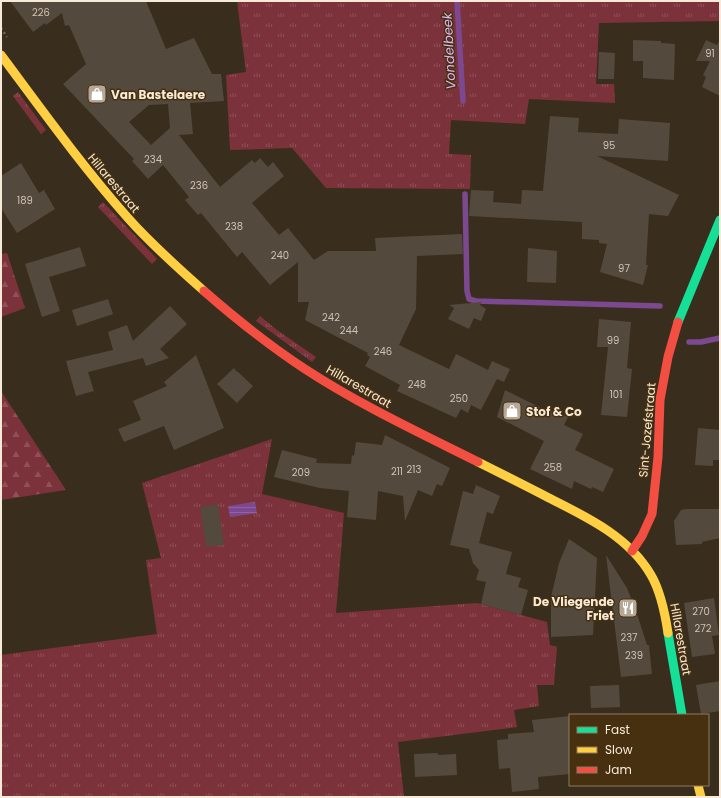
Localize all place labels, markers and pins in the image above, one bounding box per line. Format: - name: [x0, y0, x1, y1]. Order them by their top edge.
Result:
- shop icon: Van Bastelaere: [86, 83, 108, 105]
- place label: Van Bastelaere: [111, 86, 206, 103]
- shop icon: Stof & Co: [501, 400, 523, 422]
- place label: Stof & Co: [526, 403, 582, 420]
- place label: De Vliegende Friet: [533, 593, 615, 624]
- restaurant icon: De Vliegende Friet: [617, 597, 639, 619]

